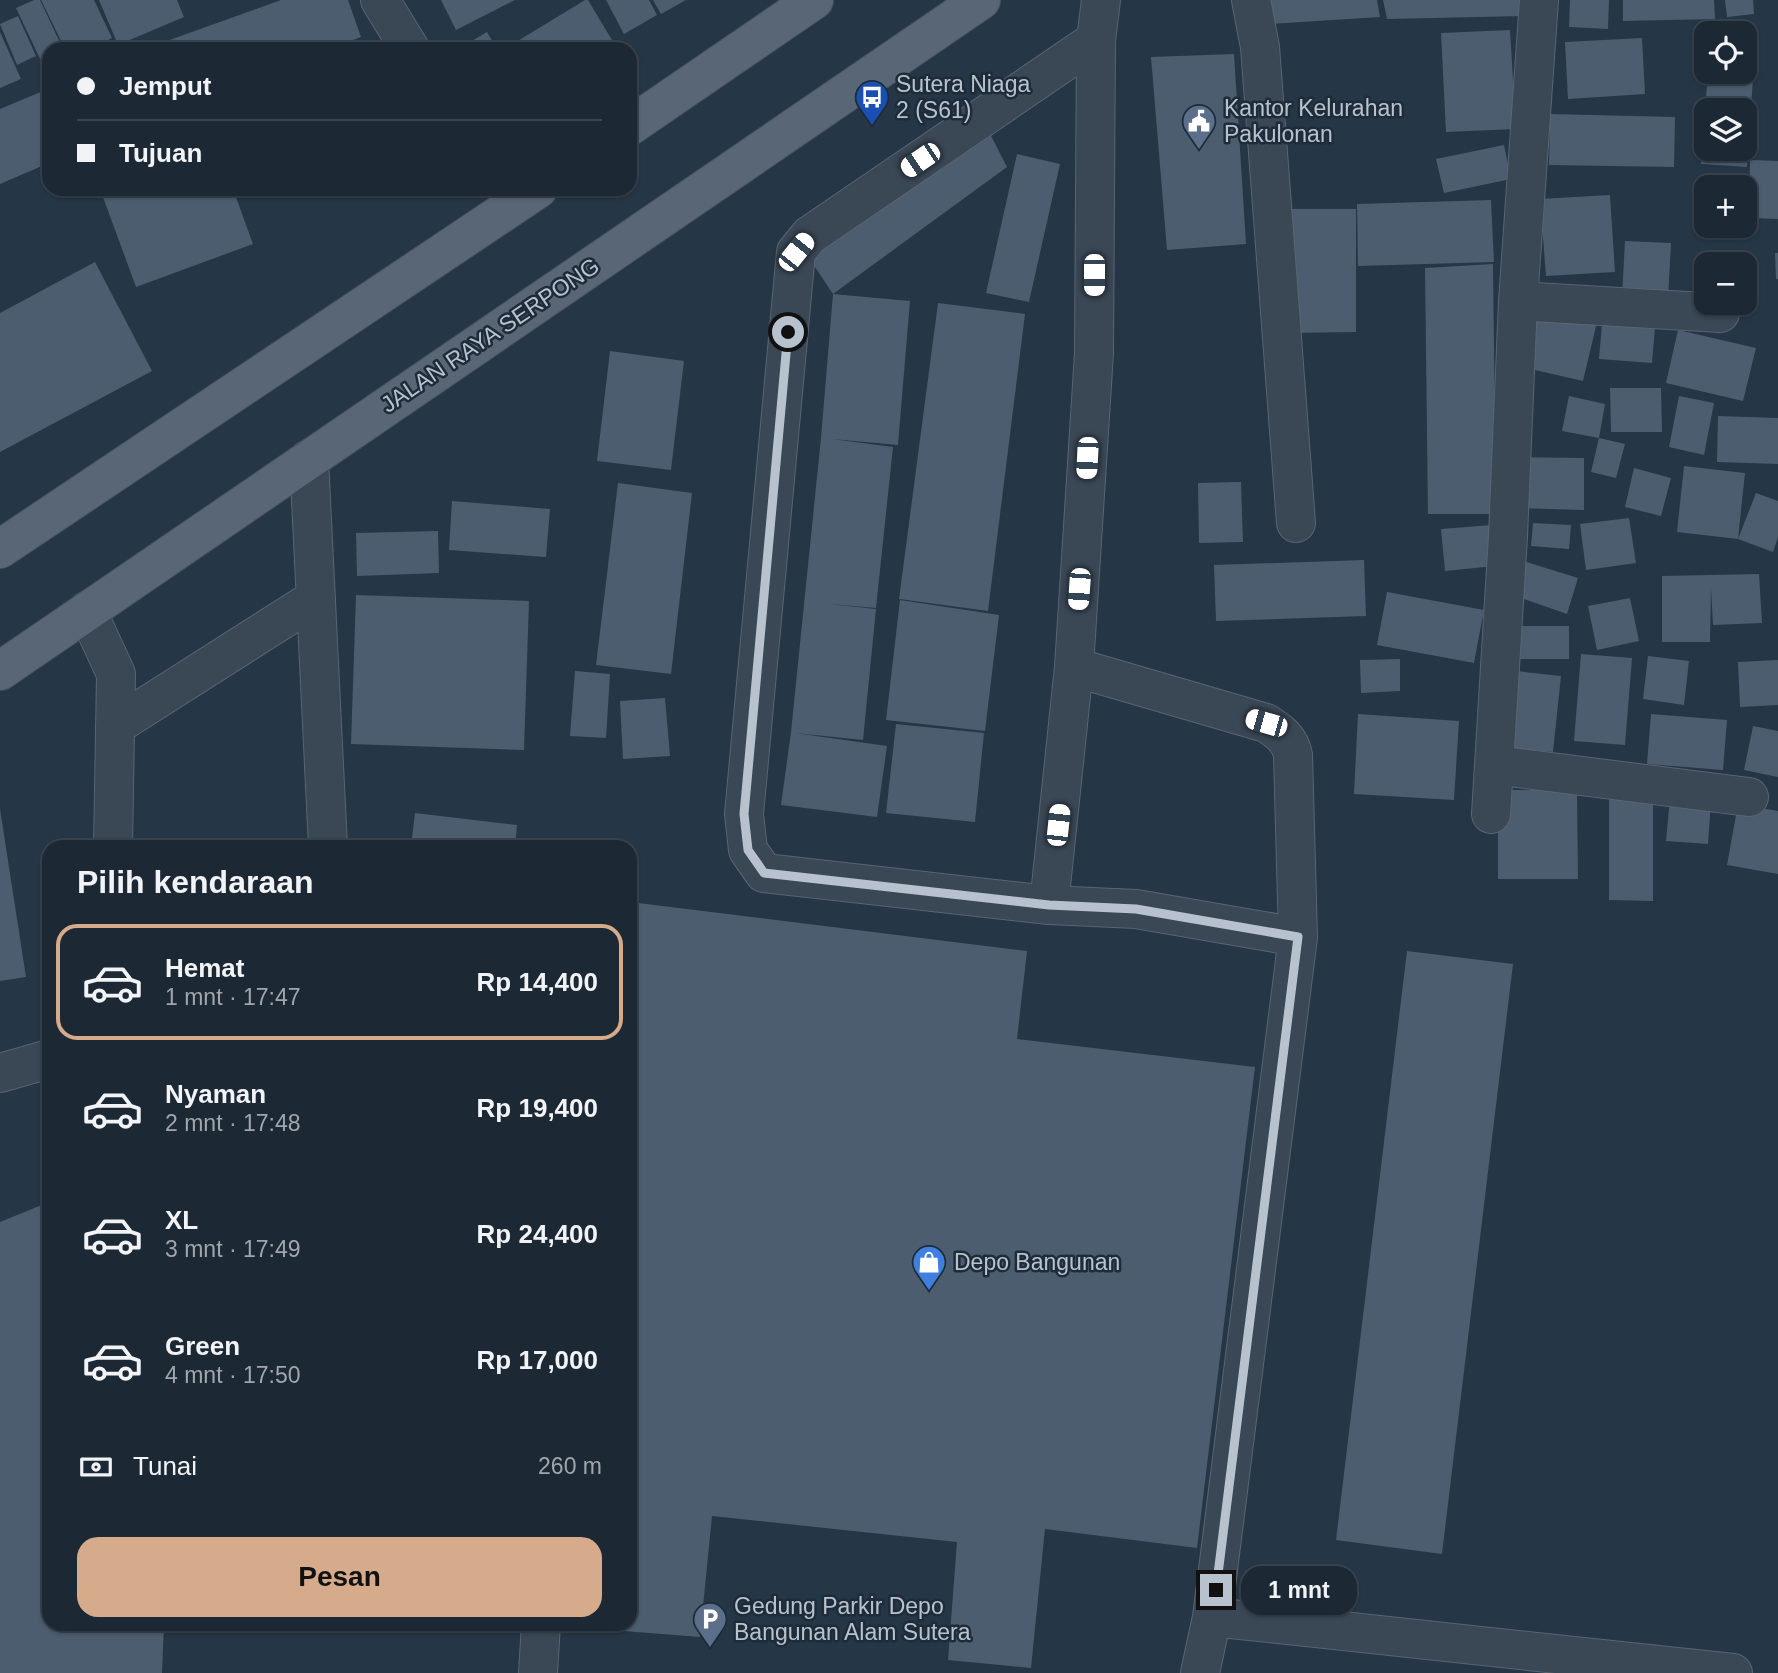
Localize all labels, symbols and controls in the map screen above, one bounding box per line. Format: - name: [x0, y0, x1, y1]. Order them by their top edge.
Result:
- map controls: [1694, 21, 1757, 315]
- button: locate: [1694, 21, 1757, 84]
- text: Jemput: [119, 71, 211, 101]
- place label: Sutera Niaga 2 (S61): [896, 71, 1030, 123]
- bus stop icon: Sutera Niaga 2 (S61): [853, 78, 891, 127]
- place label: Kantor Kelurahan Pakulonan: [1224, 95, 1403, 147]
- button: layers: [1694, 98, 1757, 161]
- public building icon: Kantor Kelurahan Pakulonan: [1180, 102, 1218, 151]
- text: Tujuan: [119, 138, 202, 168]
- car: [897, 140, 944, 180]
- button: +: [1694, 175, 1757, 238]
- car: [775, 229, 818, 275]
- street label: JALAN RAYA SERPONG: [376, 252, 604, 418]
- button: −: [1694, 252, 1757, 315]
- car: [1084, 254, 1105, 296]
- route start: [772, 316, 804, 348]
- car: [1076, 436, 1099, 480]
- car: [1068, 567, 1091, 611]
- car: [1243, 707, 1290, 739]
- car: [1046, 803, 1071, 847]
- text: Pilih kendaraan: [77, 864, 314, 900]
- icon: car: [81, 951, 144, 1014]
- text: Hemat: [165, 953, 244, 983]
- text: Rp 14,400: [477, 967, 598, 997]
- text: 1 mnt · 17:47: [165, 984, 301, 1010]
- icon: car: [81, 1077, 144, 1140]
- text: Nyaman: [165, 1079, 266, 1109]
- text: Rp 19,400: [477, 1093, 598, 1123]
- text: 2 mnt · 17:48: [165, 1110, 301, 1136]
- icon: car: [81, 1203, 144, 1266]
- text: XL: [165, 1205, 198, 1235]
- text: Rp 24,400: [477, 1219, 598, 1249]
- text: 3 mnt · 17:49: [165, 1236, 301, 1262]
- shop icon: Depo Bangunan: [910, 1243, 948, 1292]
- place label: Depo Bangunan: [954, 1249, 1120, 1275]
- icon: car: [81, 1329, 144, 1392]
- text: Green: [165, 1331, 240, 1361]
- text: Rp 17,000: [477, 1345, 598, 1375]
- text: 4 mnt · 17:50: [165, 1362, 301, 1388]
- icon: cash: [77, 1448, 115, 1486]
- text: Tunai: [133, 1451, 197, 1481]
- text: 260 m: [538, 1453, 602, 1479]
- button: Pesan: [77, 1537, 602, 1617]
- callout: 1 mnt: [1240, 1566, 1356, 1614]
- route end: [1200, 1574, 1232, 1606]
- text: 1 mnt: [1268, 1577, 1330, 1603]
- place label: Gedung Parkir Depo Bangunan Alam Sutera: [734, 1593, 971, 1645]
- parking icon: Gedung Parkir Depo Bangunan Alam Sutera: [691, 1600, 729, 1649]

